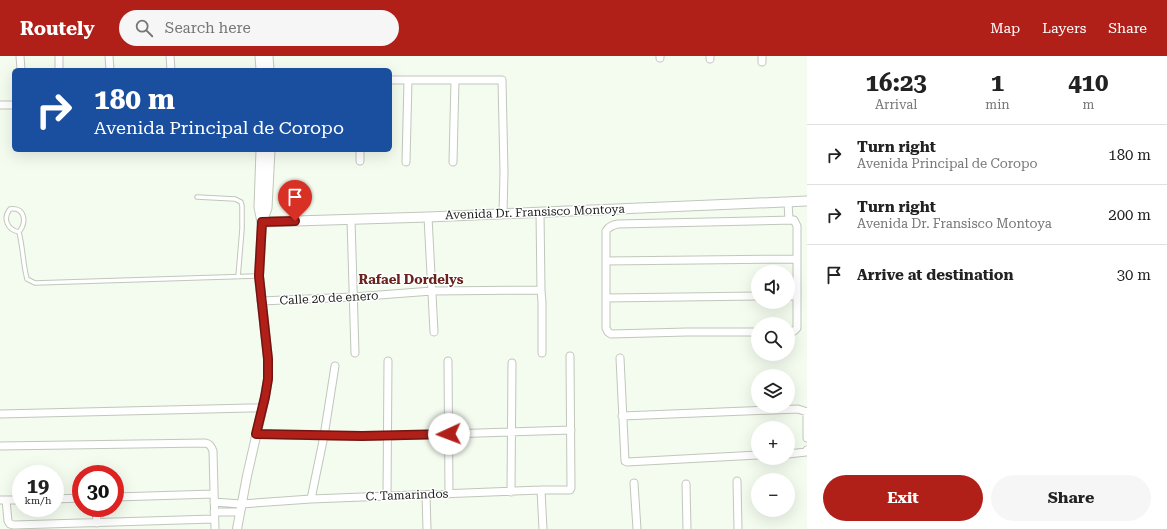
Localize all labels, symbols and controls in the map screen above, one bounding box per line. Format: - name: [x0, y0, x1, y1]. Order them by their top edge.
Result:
- search box: [119, 10, 399, 46]
- text: Routely: [20, 17, 95, 40]
- icon: search: [133, 17, 155, 39]
- text: Search here: [165, 19, 251, 37]
- text: Map: [990, 20, 1020, 36]
- text: Layers: [1042, 20, 1086, 36]
- text: Share: [1108, 20, 1147, 36]
- text: 16:23: [866, 69, 927, 97]
- text: 1: [991, 69, 1004, 97]
- text: 410: [1068, 69, 1109, 97]
- text: 180 m: [94, 83, 175, 116]
- icon: right: [28, 84, 80, 136]
- text: Arrival: [875, 97, 917, 112]
- text: min: [985, 97, 1010, 112]
- text: m: [1082, 97, 1094, 112]
- text: Avenida Principal de Coropo: [94, 117, 344, 138]
- text: Turn right: [857, 138, 936, 156]
- icon: right: [823, 144, 845, 166]
- text: 180 m: [1108, 146, 1151, 164]
- text: Avenida Principal de Coropo: [857, 156, 1038, 171]
- pin: [278, 180, 312, 221]
- icon: arrive: [284, 186, 306, 208]
- text: Turn right: [857, 198, 936, 216]
- street label: Avenida Dr. Fransisco Montoya: [445, 202, 626, 222]
- icon: right: [823, 204, 845, 226]
- text: 200 m: [1108, 206, 1151, 224]
- text: Avenida Dr. Fransisco Montoya: [857, 216, 1052, 231]
- icon: arrive: [823, 264, 845, 286]
- map controls: [751, 265, 795, 517]
- button: sound: [751, 265, 795, 309]
- text: Arrive at destination: [857, 266, 1013, 284]
- text: 30 m: [1117, 266, 1151, 284]
- district label: Rafael Dordelys: [359, 272, 464, 287]
- street label: Calle 20 de enero: [279, 288, 379, 308]
- button: search: [751, 317, 795, 361]
- button: layers: [751, 369, 795, 413]
- position arrow: [428, 413, 470, 455]
- button: +: [751, 421, 795, 465]
- speed limit sign: 30: [72, 465, 124, 517]
- button: −: [751, 473, 795, 517]
- text: 19: [27, 474, 49, 498]
- button: Exit: [823, 475, 983, 521]
- button: Share: [991, 475, 1151, 521]
- street label: C. Tamarindos: [365, 487, 449, 503]
- text: km/h: [25, 495, 51, 506]

